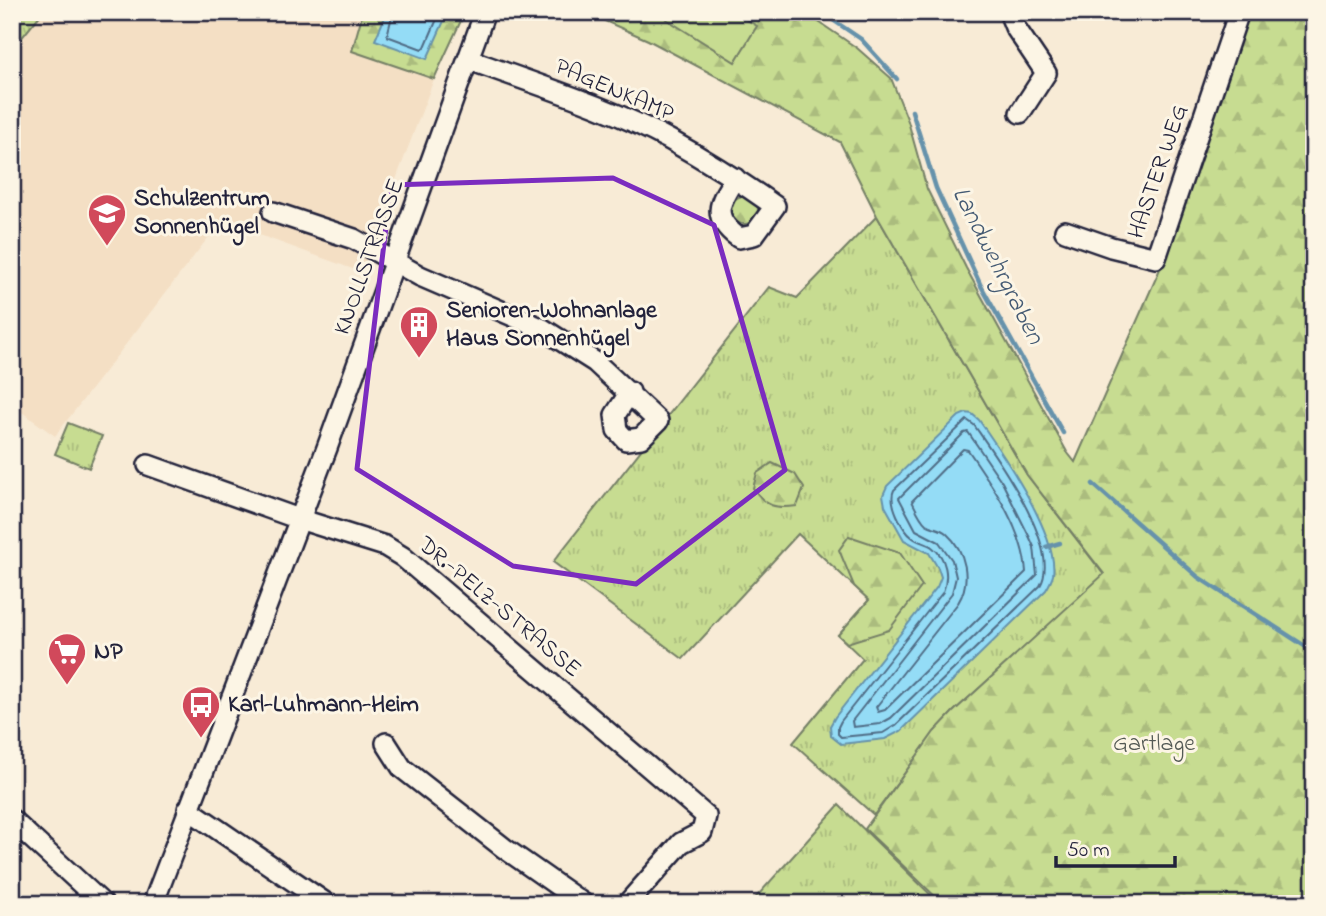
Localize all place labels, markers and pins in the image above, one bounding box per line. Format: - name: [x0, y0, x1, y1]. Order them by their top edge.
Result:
- place label: Schulzentrum Sonnenhügel: [134, 182, 270, 246]
- school or university icon: Schulzentrum Sonnenhügel: [86, 192, 128, 247]
- place label: Senioren-Wohnanlage Haus Sonnenhügel: [446, 294, 658, 358]
- building icon: Senioren-Wohnanlage Haus Sonnenhügel: [398, 304, 440, 359]
- supermarket icon: NP: [46, 631, 88, 686]
- place label: NP: [94, 635, 123, 670]
- bus stop icon: Karl-Luhmann-Heim: [180, 684, 222, 739]
- place label: Karl-Luhmann-Heim: [228, 688, 419, 723]

